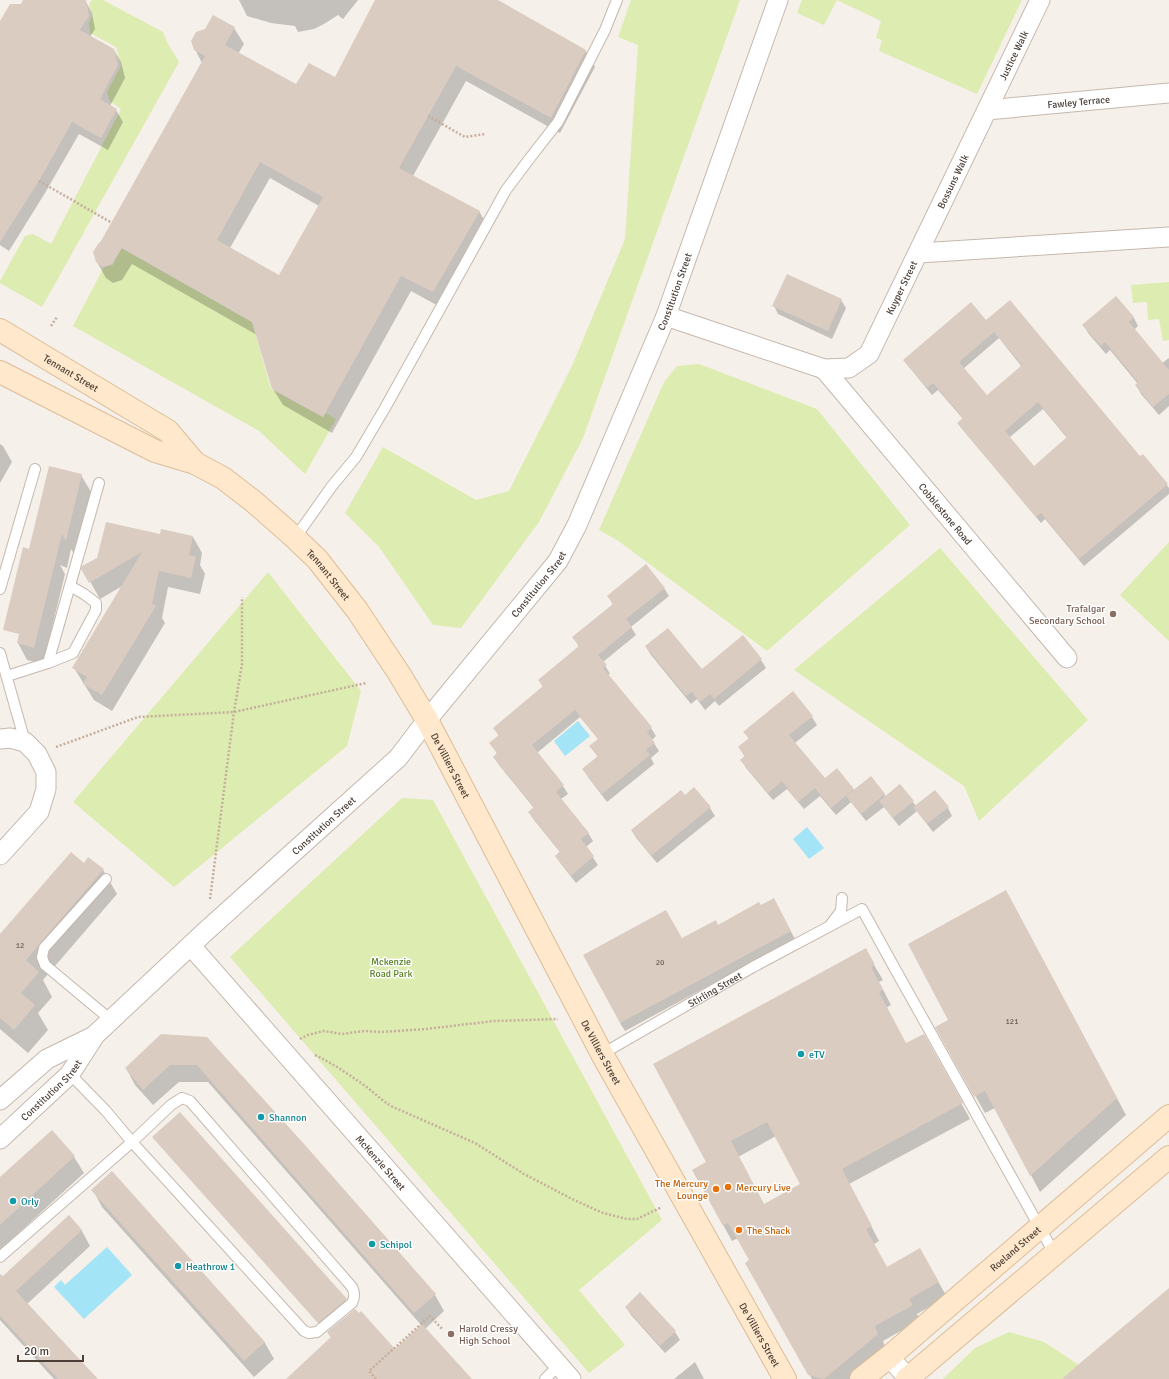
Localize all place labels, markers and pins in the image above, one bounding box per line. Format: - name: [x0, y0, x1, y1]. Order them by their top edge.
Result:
- place label: Trafalgar Secondary School: [1029, 603, 1105, 627]
- marker: Trafalgar Secondary School: [1108, 609, 1118, 619]
- marker: eTV: [796, 1049, 806, 1059]
- place label: eTV: [809, 1049, 825, 1061]
- marker: Shannon: [256, 1112, 266, 1122]
- place label: Shannon: [269, 1112, 307, 1124]
- place label: The Mercury Lounge: [655, 1178, 708, 1202]
- marker: Mercury Live: [723, 1182, 733, 1192]
- place label: Mercury Live: [736, 1182, 791, 1194]
- marker: The Mercury Lounge: [711, 1184, 721, 1194]
- marker: Orly: [8, 1196, 18, 1206]
- place label: Orly: [21, 1196, 39, 1208]
- marker: The Shack: [734, 1225, 744, 1235]
- place label: The Shack: [747, 1225, 790, 1237]
- marker: Schipol: [367, 1239, 377, 1249]
- place label: Schipol: [380, 1239, 412, 1251]
- marker: Heathrow 1: [173, 1261, 183, 1271]
- place label: Heathrow 1: [186, 1261, 235, 1273]
- place label: Harold Cressy High School: [459, 1323, 518, 1347]
- marker: Harold Cressy High School: [446, 1329, 456, 1339]

